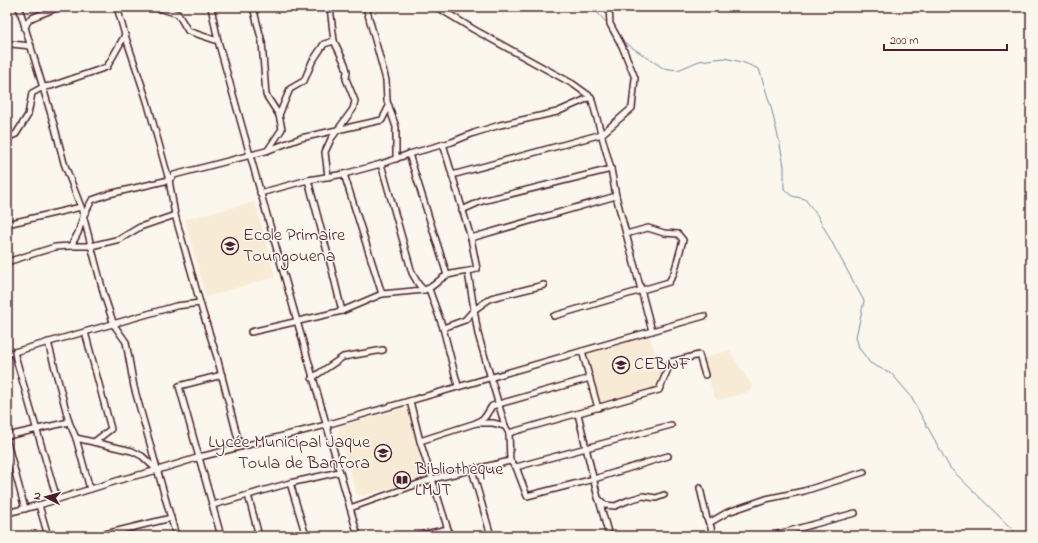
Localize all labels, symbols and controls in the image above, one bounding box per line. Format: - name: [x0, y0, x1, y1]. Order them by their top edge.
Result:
- scale bar: [884, 26, 1007, 52]
- text: 200 m: [890, 32, 919, 50]
- place label: Ecole Primaire Toungouena: [243, 223, 346, 271]
- school or university icon: Ecole Primaire Toungouena: [220, 236, 240, 256]
- place label: CEBNF: [634, 352, 691, 378]
- school or university icon: CEBNF: [611, 355, 631, 375]
- place label: Lycée Municipal Jaque Toula de Banfora: [208, 430, 371, 477]
- school or university icon: Lycée Municipal Jaque Toula de Banfora: [373, 443, 393, 463]
- place label: Bibliothèque LMJT: [414, 457, 504, 504]
- library icon: Bibliothèque LMJT: [392, 470, 412, 490]
- north arrow: [26, 477, 66, 517]
- text: N: [29, 492, 45, 501]

